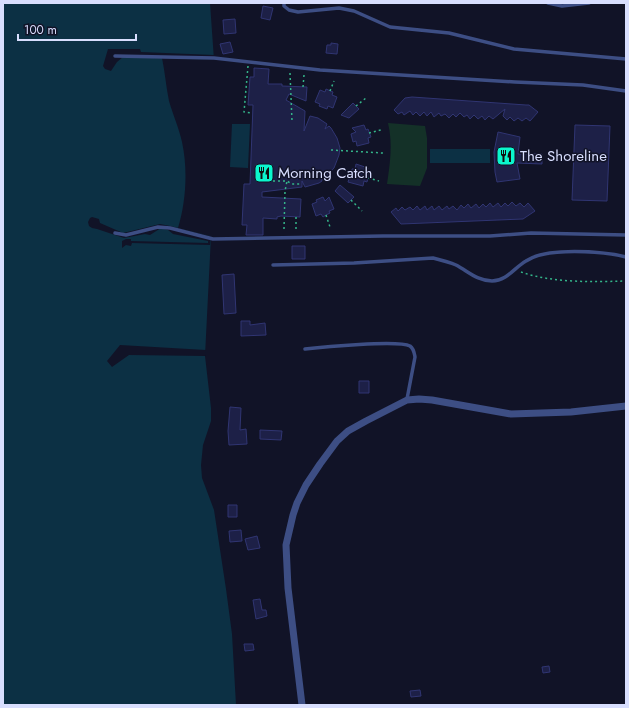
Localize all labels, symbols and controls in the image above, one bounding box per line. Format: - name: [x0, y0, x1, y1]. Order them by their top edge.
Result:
- scale bar: [18, 16, 136, 42]
- text: 100 m: [24, 21, 57, 39]
- restaurant icon: The Shoreline: [495, 145, 517, 167]
- place label: The Shoreline: [520, 145, 607, 167]
- restaurant icon: Morning Catch: [253, 162, 275, 184]
- place label: Morning Catch: [278, 162, 372, 184]

